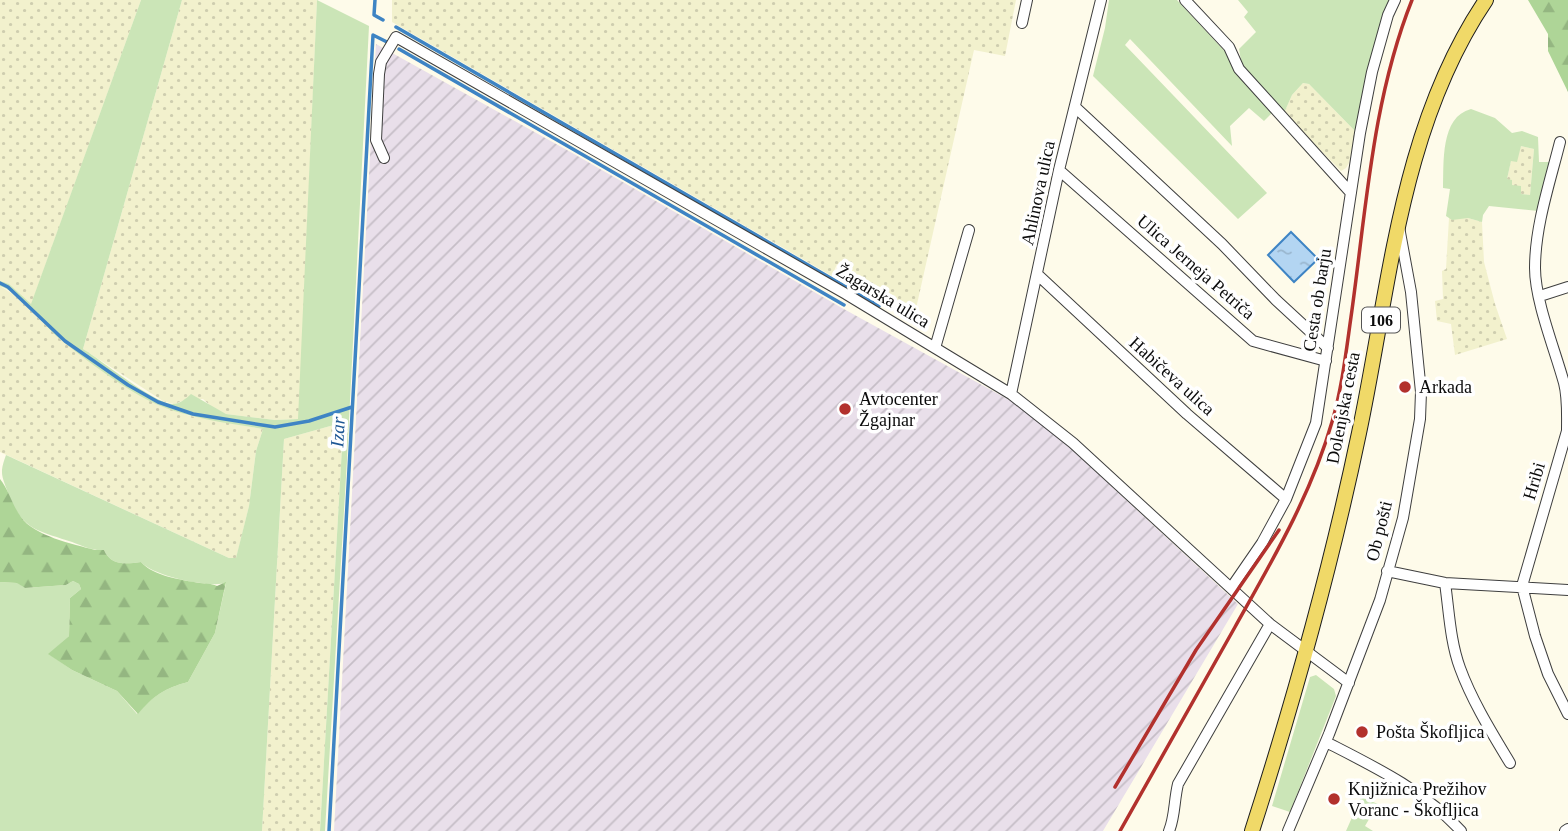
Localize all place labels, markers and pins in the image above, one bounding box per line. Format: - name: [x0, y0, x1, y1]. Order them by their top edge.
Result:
- place label: Arkada: [1419, 377, 1472, 397]
- marker: Arkada: [1397, 379, 1413, 395]
- place label: Avtocenter Žgajnar: [859, 389, 938, 430]
- marker: Avtocenter Žgajnar: [837, 401, 853, 417]
- place label: Pošta Škofljica: [1376, 721, 1485, 742]
- marker: Pošta Škofljica: [1354, 724, 1370, 740]
- place label: Knjižnica Prežihov Voranc - Škofljica: [1348, 779, 1486, 820]
- marker: Knjižnica Prežihov Voranc - Škofljica: [1326, 791, 1342, 807]

